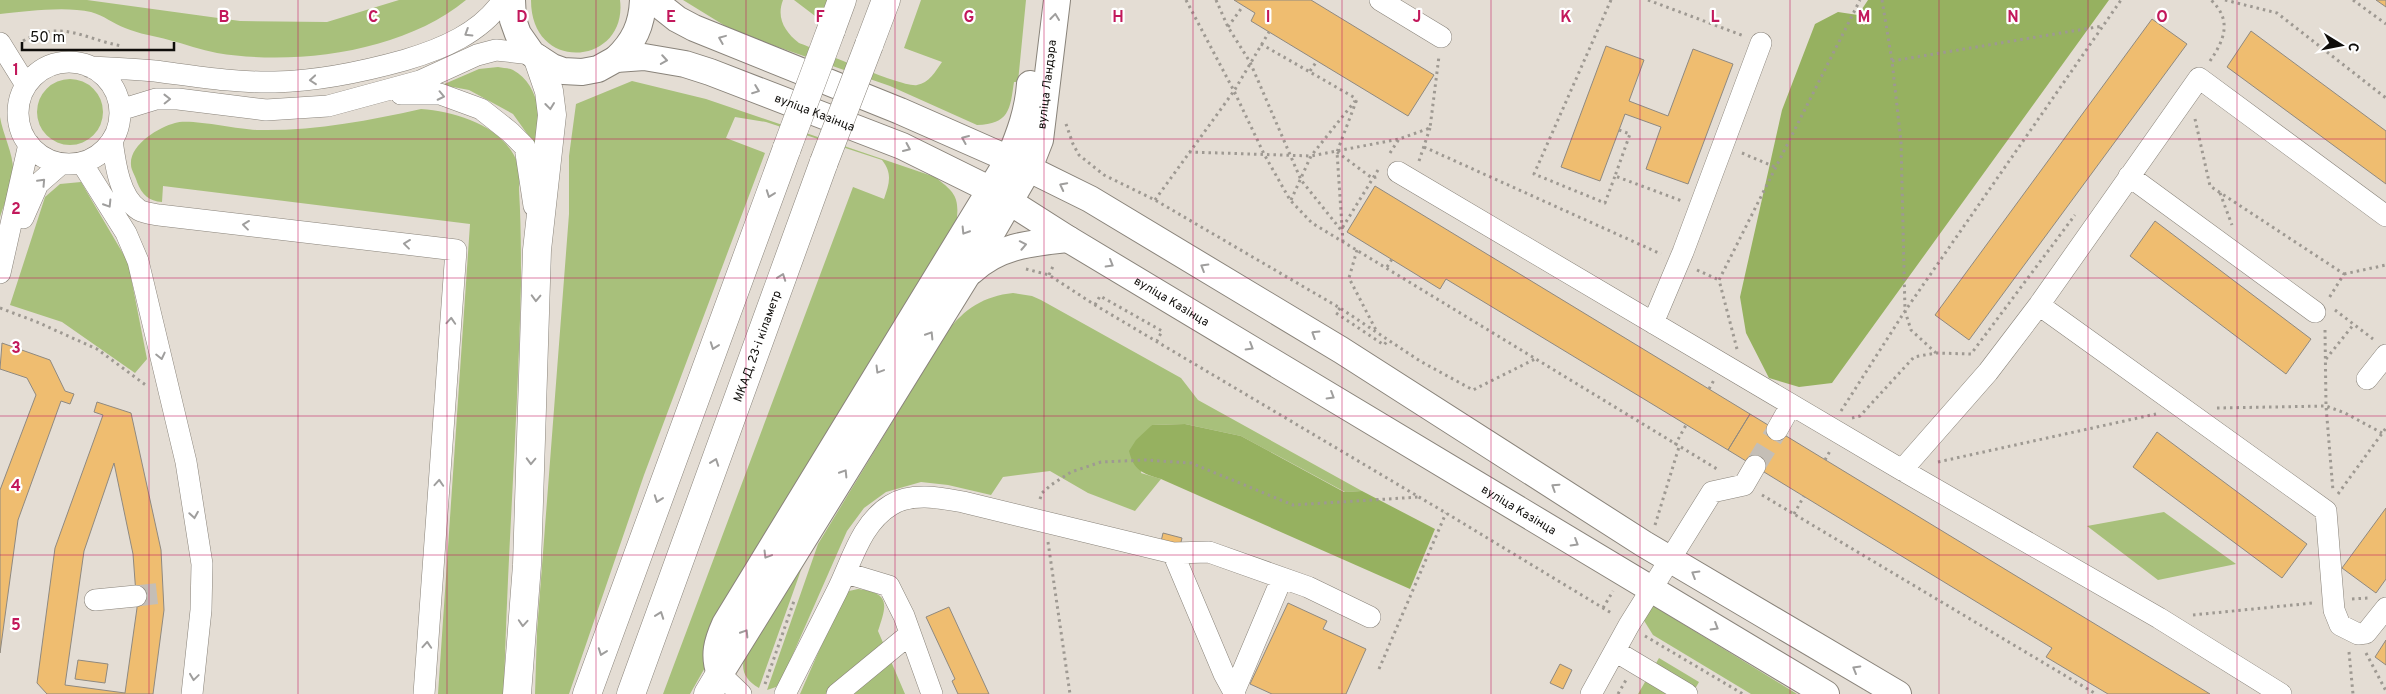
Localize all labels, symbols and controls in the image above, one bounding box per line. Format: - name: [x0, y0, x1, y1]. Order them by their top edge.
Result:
- text: B: [218, 8, 230, 28]
- text: C: [368, 8, 378, 28]
- text: D: [516, 8, 528, 28]
- text: E: [666, 8, 676, 28]
- text: F: [815, 8, 825, 28]
- text: G: [964, 8, 974, 28]
- text: H: [1112, 8, 1124, 28]
- text: I: [1266, 8, 1270, 28]
- text: J: [1413, 8, 1421, 28]
- text: K: [1560, 8, 1572, 28]
- text: L: [1710, 8, 1720, 28]
- text: M: [1858, 8, 1870, 28]
- text: N: [2007, 8, 2019, 28]
- text: O: [2156, 8, 2168, 28]
- one-way arrow: [1049, 13, 1060, 21]
- scale bar: [22, 20, 175, 52]
- north arrow: [2316, 20, 2366, 70]
- one-way arrow: [464, 27, 473, 37]
- text: 50 m: [30, 29, 65, 48]
- one-way arrow: [718, 35, 727, 45]
- street label: вуліца Ландэра: [1034, 39, 1061, 130]
- text: С: [2343, 41, 2361, 53]
- one-way arrow: [660, 54, 668, 64]
- text: 1: [13, 61, 19, 81]
- one-way arrow: [309, 74, 317, 85]
- one-way arrow: [751, 83, 760, 94]
- one-way arrow: [437, 90, 446, 101]
- street label: вуліца Казінца: [772, 91, 857, 136]
- one-way arrow: [164, 94, 172, 104]
- one-way arrow: [545, 102, 555, 110]
- one-way arrow: [961, 135, 969, 145]
- one-way arrow: [902, 142, 911, 153]
- one-way arrow: [36, 178, 45, 187]
- one-way arrow: [1059, 182, 1068, 192]
- one-way arrow: [766, 189, 776, 198]
- one-way arrow: [102, 199, 111, 208]
- text: 2: [11, 200, 21, 220]
- one-way arrow: [241, 220, 249, 231]
- one-way arrow: [962, 226, 971, 235]
- one-way arrow: [403, 239, 411, 250]
- one-way arrow: [1019, 240, 1028, 251]
- one-way arrow: [1105, 257, 1114, 267]
- one-way arrow: [1200, 263, 1209, 273]
- one-way arrow: [776, 273, 786, 281]
- street label: вуліца Казінца: [1131, 273, 1212, 331]
- street label: МКАД, 23-і кіламетр: [731, 288, 786, 405]
- one-way arrow: [530, 295, 541, 303]
- one-way arrow: [445, 317, 456, 325]
- one-way arrow: [1312, 331, 1321, 341]
- one-way arrow: [924, 332, 933, 341]
- text: 3: [11, 339, 21, 359]
- one-way arrow: [1244, 341, 1253, 351]
- one-way arrow: [710, 342, 720, 350]
- one-way arrow: [155, 352, 166, 361]
- one-way arrow: [876, 364, 886, 373]
- one-way arrow: [1326, 389, 1335, 399]
- one-way arrow: [525, 457, 536, 465]
- one-way arrow: [709, 459, 719, 467]
- one-way arrow: [838, 470, 848, 479]
- text: 4: [11, 477, 21, 497]
- one-way arrow: [433, 479, 444, 487]
- street label: вуліца Казінца: [1478, 482, 1559, 539]
- one-way arrow: [1552, 484, 1561, 493]
- one-way arrow: [654, 494, 664, 503]
- one-way arrow: [188, 512, 199, 520]
- one-way arrow: [1570, 536, 1579, 546]
- one-way arrow: [763, 550, 773, 559]
- one-way arrow: [1691, 570, 1700, 580]
- one-way arrow: [654, 611, 664, 620]
- text: 5: [11, 616, 21, 636]
- one-way arrow: [518, 619, 529, 627]
- one-way arrow: [1709, 620, 1718, 630]
- one-way arrow: [739, 629, 749, 638]
- one-way arrow: [422, 641, 433, 649]
- one-way arrow: [598, 647, 608, 655]
- one-way arrow: [1853, 666, 1862, 676]
- one-way arrow: [190, 672, 200, 681]

